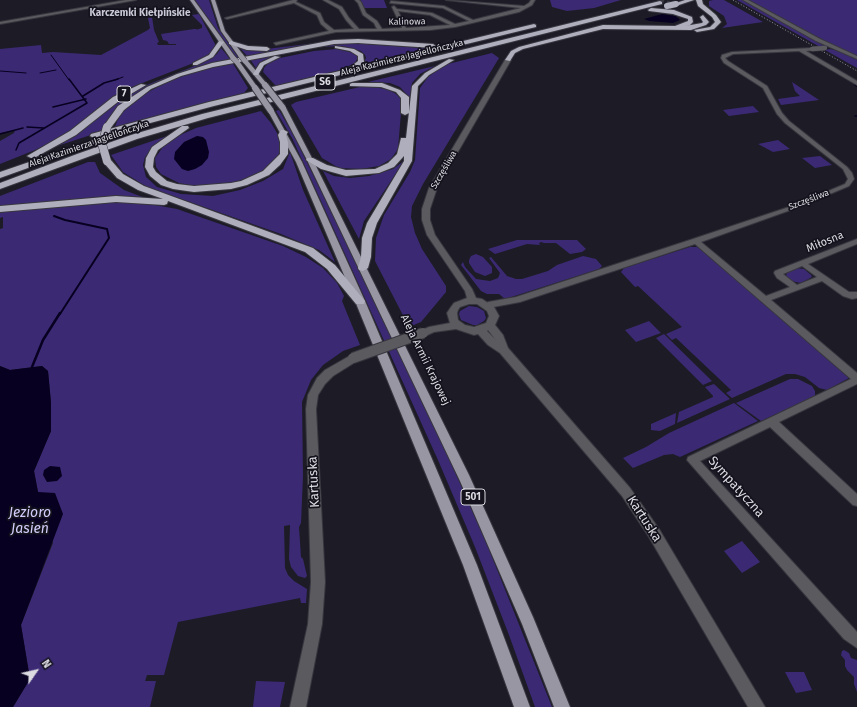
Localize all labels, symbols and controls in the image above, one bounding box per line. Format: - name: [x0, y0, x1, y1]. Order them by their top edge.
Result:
- district label: Karczemki Kiełpińskie: [90, 7, 190, 19]
- street label: Kalinowa: [388, 16, 426, 28]
- street label: Aleja Kazimierza Jagiellończyka: [339, 38, 465, 78]
- road number: S6: [315, 74, 335, 90]
- road number: 7: [117, 86, 131, 102]
- street label: Aleja Kazimierza Jagiellończyka: [28, 118, 150, 170]
- street label: Szczęśliwa: [429, 149, 459, 191]
- street label: Szczęśliwa: [787, 187, 831, 213]
- street label: Miłosna: [804, 229, 846, 255]
- street label: Aleja Armii Krajowej: [397, 313, 453, 407]
- street label: Sympatyczna: [705, 453, 767, 521]
- street label: Kartuska: [305, 456, 323, 508]
- road number: 501: [461, 489, 485, 505]
- street label: Kartuska: [623, 493, 665, 545]
- water label: Jezioro Jasień: [9, 505, 51, 538]
- north arrow: [16, 651, 56, 691]
- text: N: [39, 657, 54, 671]

